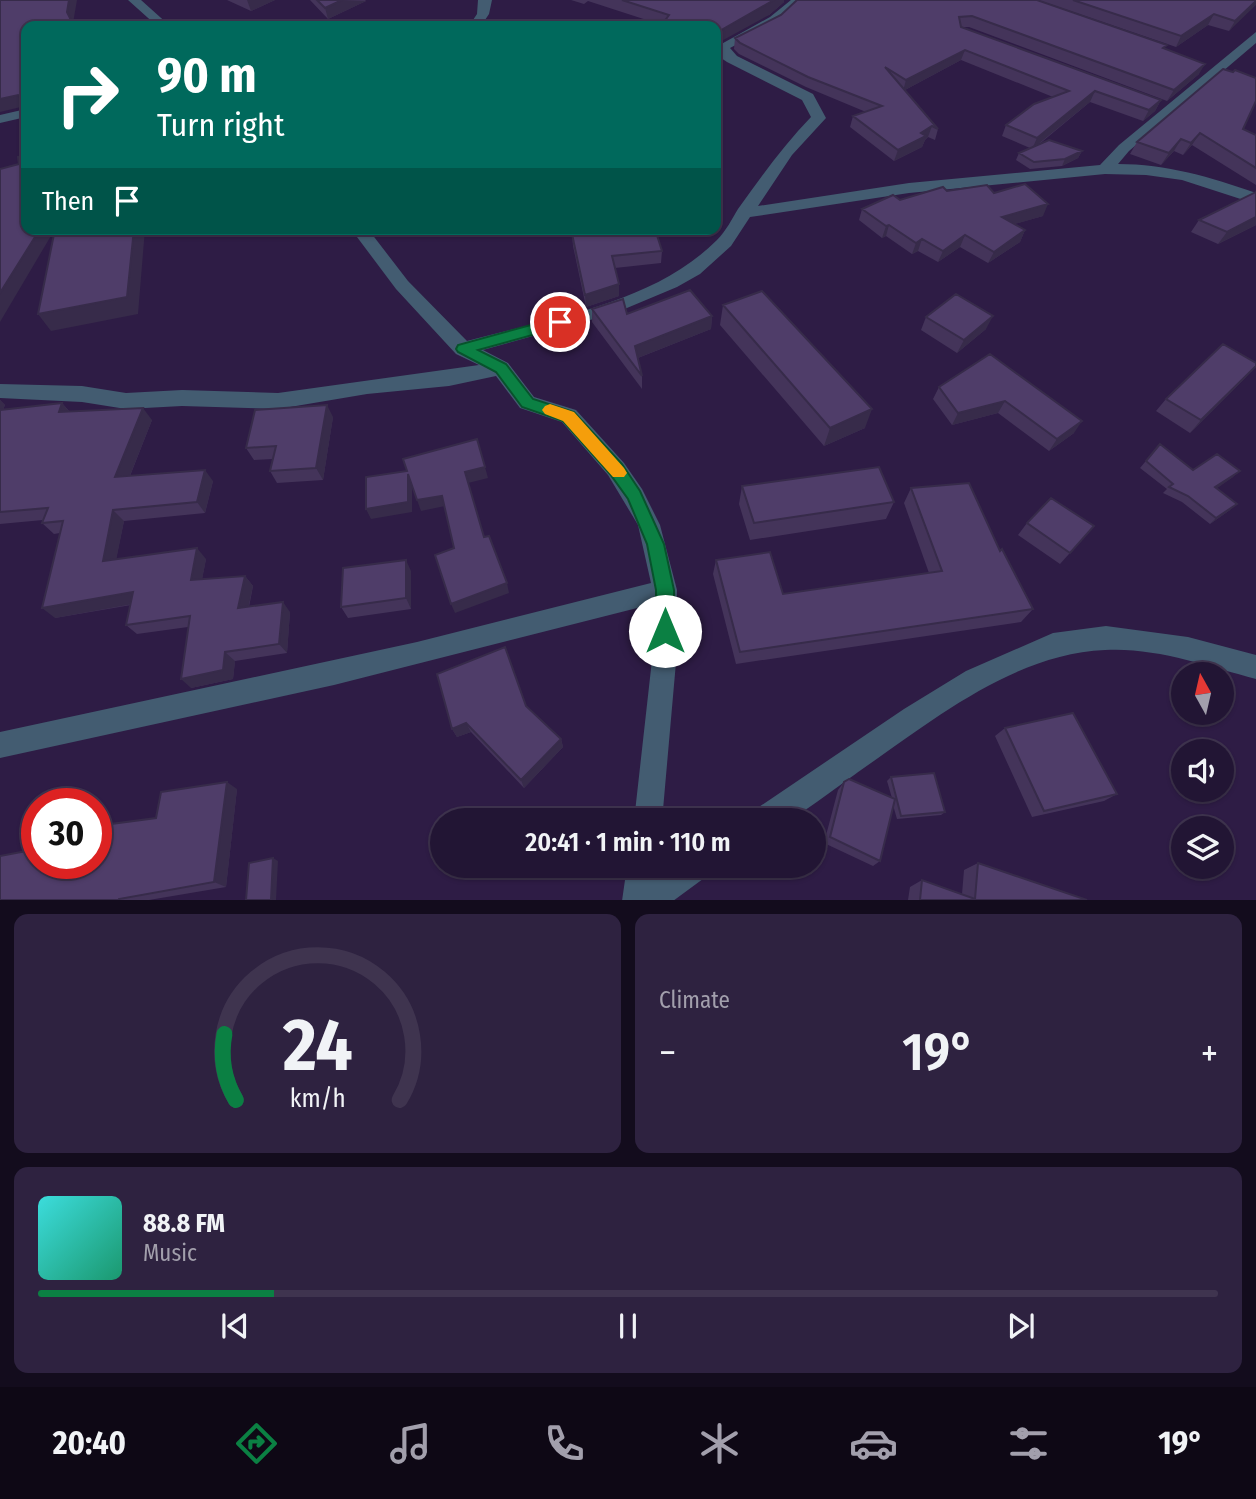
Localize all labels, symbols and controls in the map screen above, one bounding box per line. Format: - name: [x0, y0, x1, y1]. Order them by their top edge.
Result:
- text: 90 m: [157, 46, 257, 105]
- icon: right: [42, 49, 133, 140]
- text: Turn right: [157, 106, 284, 144]
- icon: arrive: [108, 182, 146, 220]
- text: Then: [42, 186, 94, 217]
- pin: [530, 292, 590, 352]
- icon: arrive: [541, 303, 579, 341]
- position arrow: [628, 594, 702, 668]
- north arrow: [1171, 662, 1234, 724]
- map controls: [1171, 662, 1234, 879]
- button: sound: [1171, 739, 1234, 802]
- speed limit sign: 30: [21, 788, 112, 879]
- button: layers: [1171, 816, 1234, 879]
- text: 20:41 · 1 min · 110 m: [525, 827, 731, 858]
- text: Climate: [659, 986, 730, 1014]
- text: 24: [282, 1002, 352, 1089]
- text: 19°: [902, 1021, 975, 1084]
- text: −: [659, 1030, 676, 1076]
- text: +: [1201, 1030, 1218, 1076]
- text: km/h: [290, 1083, 345, 1113]
- text: 88.8 FM: [143, 1208, 225, 1239]
- text: Music: [143, 1239, 197, 1267]
- icon: previous: [216, 1307, 254, 1345]
- icon: pause: [609, 1307, 647, 1345]
- icon: next: [1002, 1307, 1040, 1345]
- icon: directions: [232, 1419, 281, 1468]
- icon: music: [386, 1419, 435, 1468]
- icon: phone: [540, 1419, 589, 1468]
- icon: climate: [695, 1419, 744, 1468]
- icon: car: [849, 1419, 898, 1468]
- icon: filters: [1004, 1419, 1053, 1468]
- text: 20:40: [53, 1424, 126, 1462]
- text: 19°: [1158, 1424, 1203, 1462]

